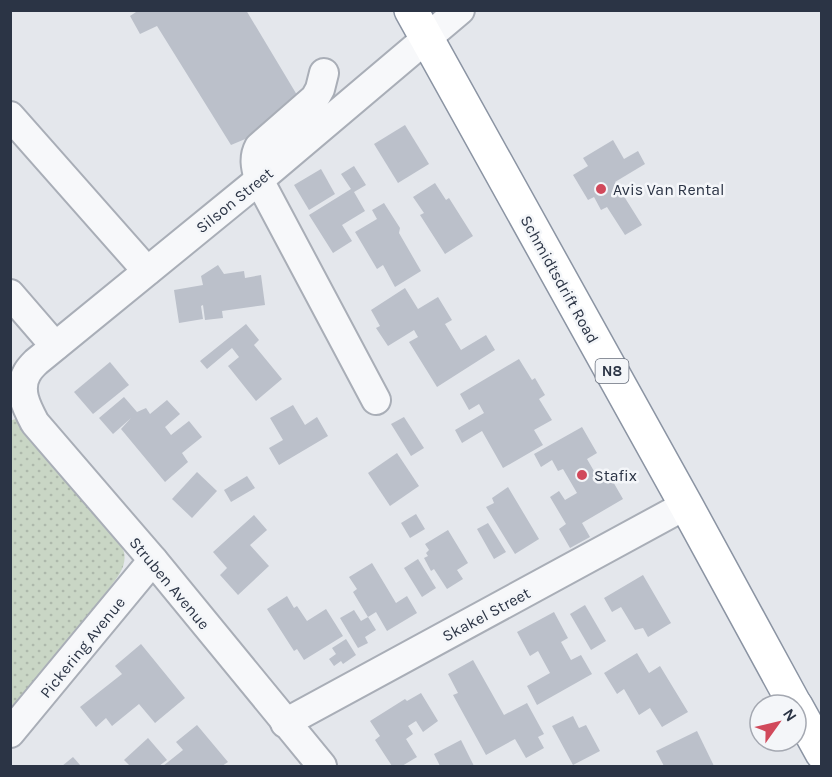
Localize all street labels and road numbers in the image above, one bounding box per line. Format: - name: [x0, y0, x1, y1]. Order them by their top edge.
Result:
- street label: Silson Street: [192, 164, 277, 237]
- street label: Schmidtsdrift Road: [516, 212, 603, 347]
- road number: N8: [596, 359, 628, 383]
- street label: Struben Avenue: [125, 533, 214, 633]
- street label: Skakel Street: [439, 583, 533, 646]
- street label: Pickering Avenue: [36, 593, 129, 702]

